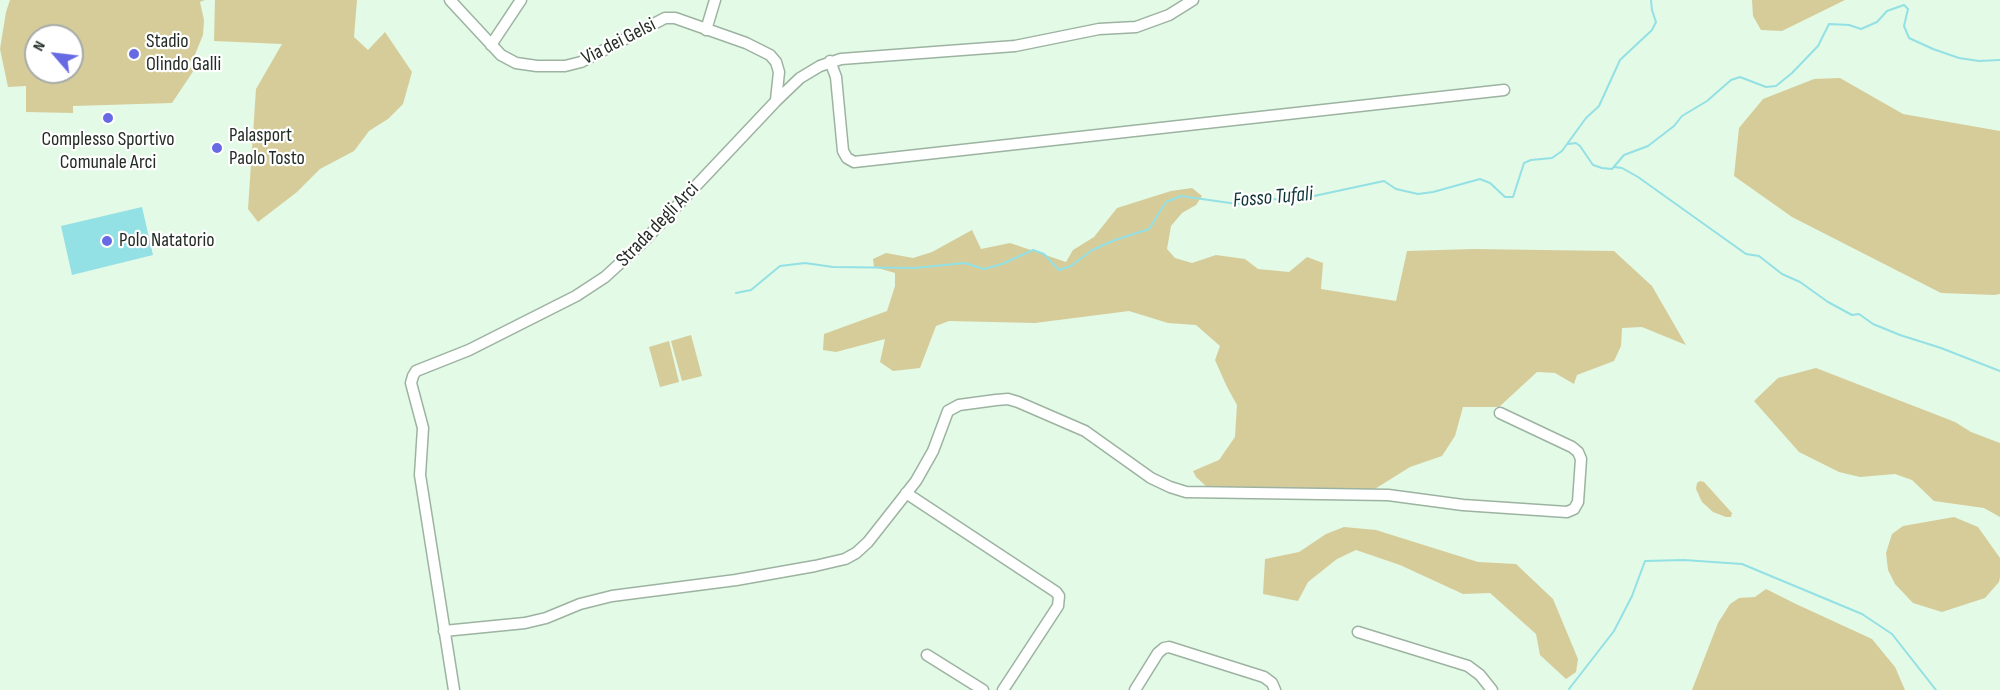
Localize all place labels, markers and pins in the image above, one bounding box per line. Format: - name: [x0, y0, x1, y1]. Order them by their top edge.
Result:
- place label: Stadio Olindo Galli: [146, 30, 221, 77]
- marker: Stadio Olindo Galli: [127, 47, 141, 61]
- marker: Complesso Sportivo Comunale Arci: [101, 111, 115, 125]
- place label: Palasport Paolo Tosto: [229, 124, 305, 171]
- place label: Complesso Sportivo Comunale Arci: [41, 128, 175, 175]
- marker: Palasport Paolo Tosto: [210, 141, 224, 155]
- place label: Polo Natatorio: [119, 229, 215, 253]
- marker: Polo Natatorio: [100, 234, 114, 248]

